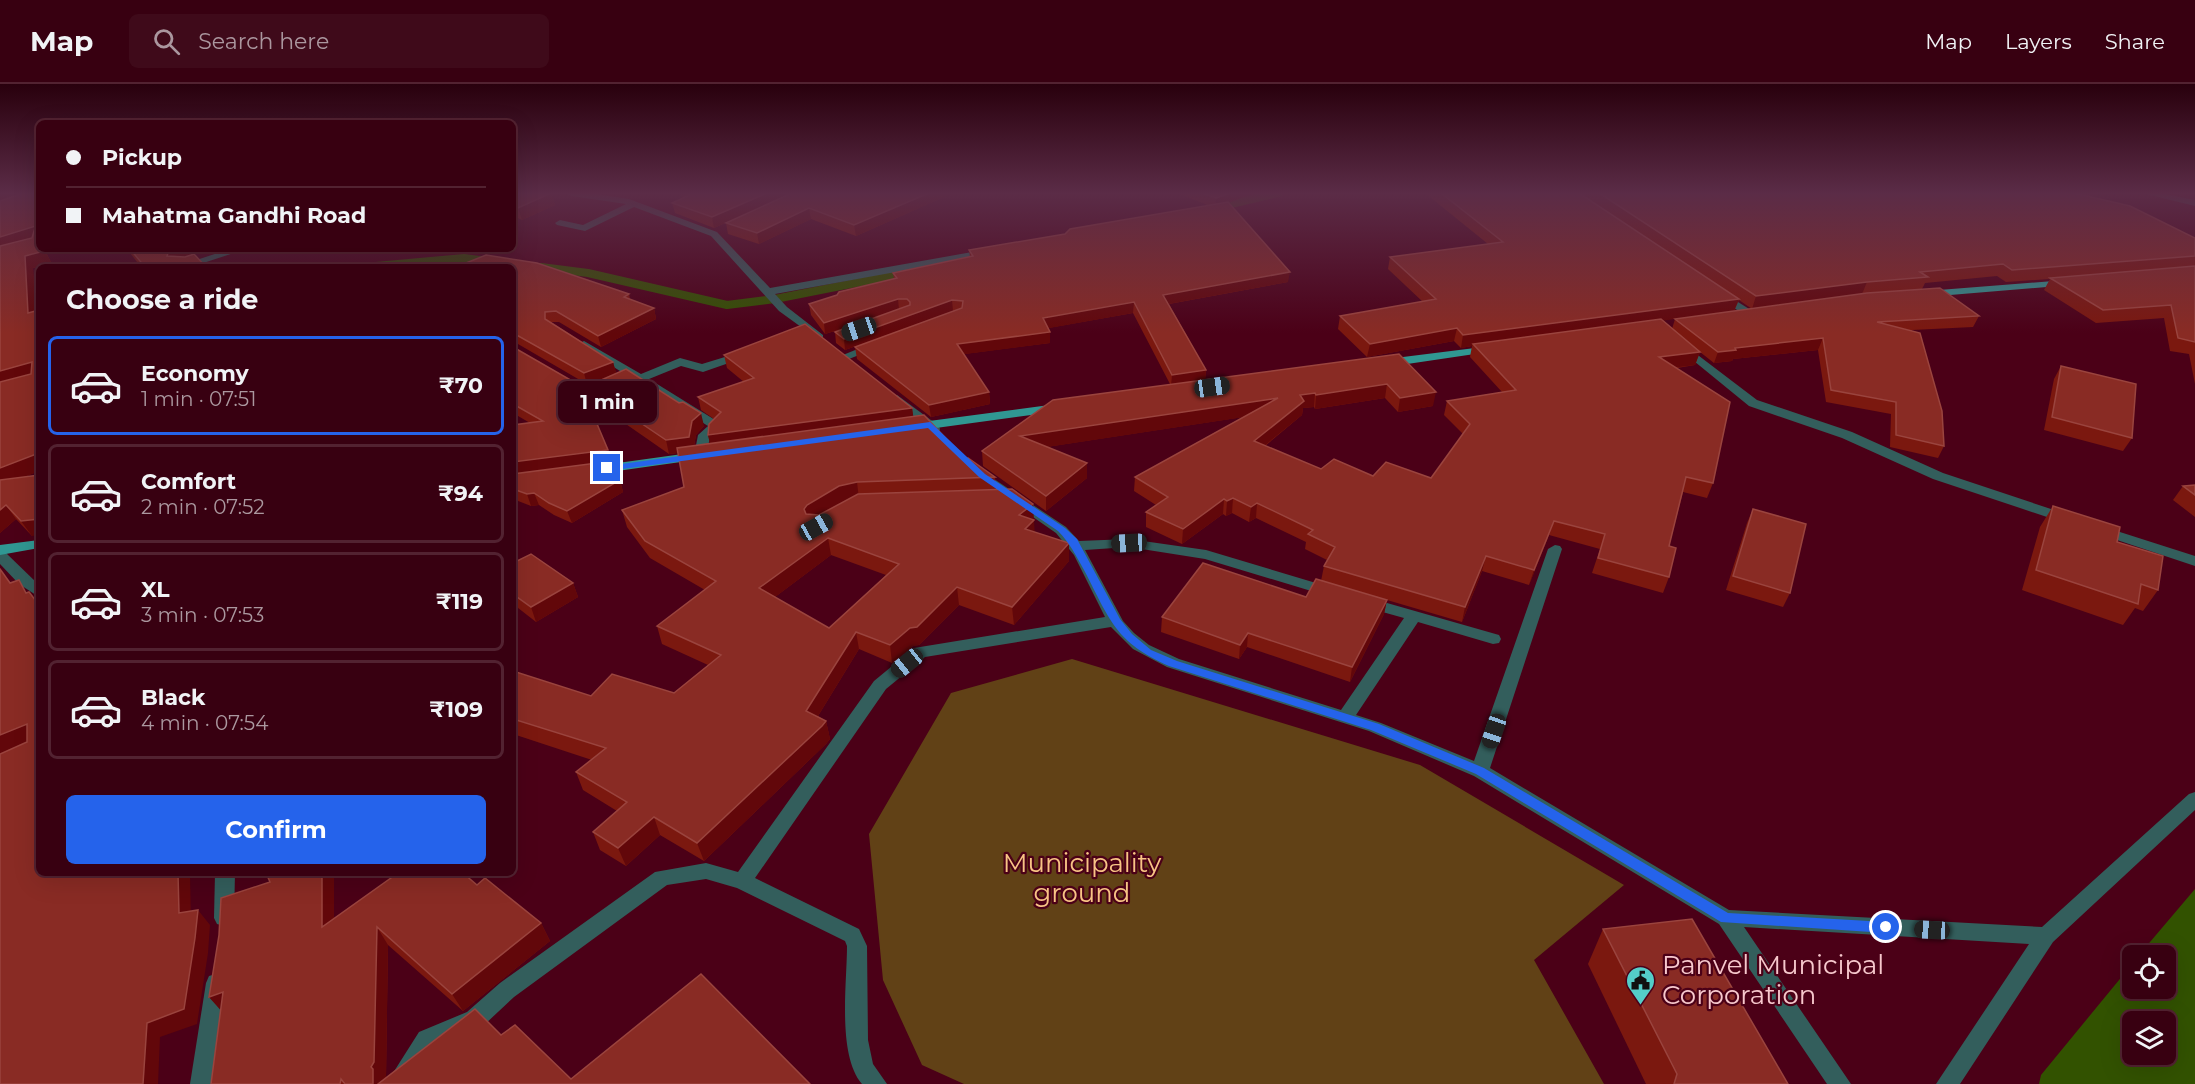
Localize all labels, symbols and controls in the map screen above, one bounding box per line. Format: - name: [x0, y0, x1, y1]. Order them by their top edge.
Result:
- search box: [129, 14, 549, 68]
- text: Map: [30, 24, 93, 58]
- icon: search: [150, 25, 183, 58]
- text: Search here: [198, 28, 329, 55]
- text: Map: [1925, 29, 1972, 54]
- text: Layers: [2005, 29, 2072, 54]
- text: Share: [2105, 29, 2165, 54]
- text: Pickup: [102, 144, 182, 171]
- text: Mahatma Gandhi Road: [102, 202, 366, 229]
- text: Choose a ride: [66, 283, 258, 316]
- car: [839, 315, 879, 343]
- icon: car: [69, 359, 123, 413]
- text: Economy: [141, 360, 249, 387]
- text: ₹70: [439, 372, 483, 399]
- car: [1193, 376, 1231, 398]
- callout: 1 min: [558, 381, 656, 423]
- text: 1 min · 07:51: [141, 387, 256, 411]
- text: 1 min: [580, 390, 635, 414]
- route end: [593, 454, 620, 481]
- icon: car: [69, 467, 123, 521]
- text: Comfort: [141, 468, 236, 495]
- text: ₹94: [438, 480, 483, 507]
- text: 2 min · 07:52: [141, 495, 265, 519]
- car: [796, 510, 836, 544]
- car: [1111, 533, 1147, 553]
- icon: car: [69, 575, 123, 629]
- text: XL: [141, 576, 170, 603]
- text: ₹119: [436, 588, 483, 615]
- text: 3 min · 07:53: [141, 603, 264, 627]
- car: [887, 645, 927, 681]
- icon: car: [69, 683, 123, 737]
- text: Black: [141, 684, 205, 711]
- text: ₹109: [429, 696, 483, 723]
- text: 4 min · 07:54: [141, 711, 268, 735]
- car: [1480, 711, 1508, 751]
- button: Confirm: [66, 795, 486, 864]
- park label: Municipality ground: [1003, 847, 1162, 909]
- route start: [1872, 913, 1899, 940]
- car: [1914, 920, 1950, 940]
- map controls: [2122, 945, 2176, 1065]
- button: locate: [2122, 945, 2176, 999]
- place label: Panvel Municipal Corporation: [1662, 949, 1884, 1011]
- public building icon: Panvel Municipal Corporation: [1625, 964, 1657, 1006]
- button: layers: [2122, 1011, 2176, 1065]

